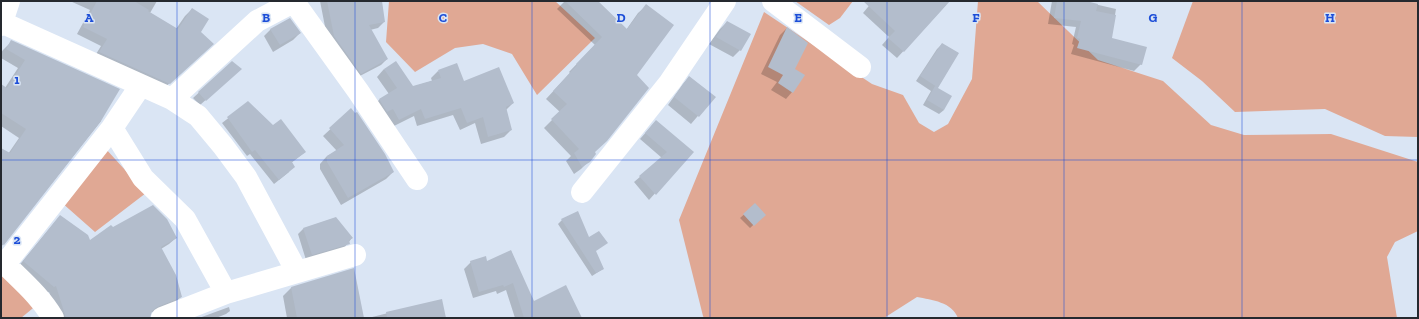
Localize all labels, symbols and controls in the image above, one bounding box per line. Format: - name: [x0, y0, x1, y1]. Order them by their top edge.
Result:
- text: A: [85, 10, 94, 25]
- text: B: [262, 10, 270, 25]
- text: C: [439, 10, 447, 25]
- text: D: [616, 10, 626, 25]
- text: E: [794, 10, 802, 25]
- text: F: [972, 10, 980, 25]
- text: G: [1149, 10, 1158, 25]
- text: H: [1325, 10, 1335, 25]
- text: 1: [14, 72, 20, 87]
- text: 2: [14, 232, 21, 247]

